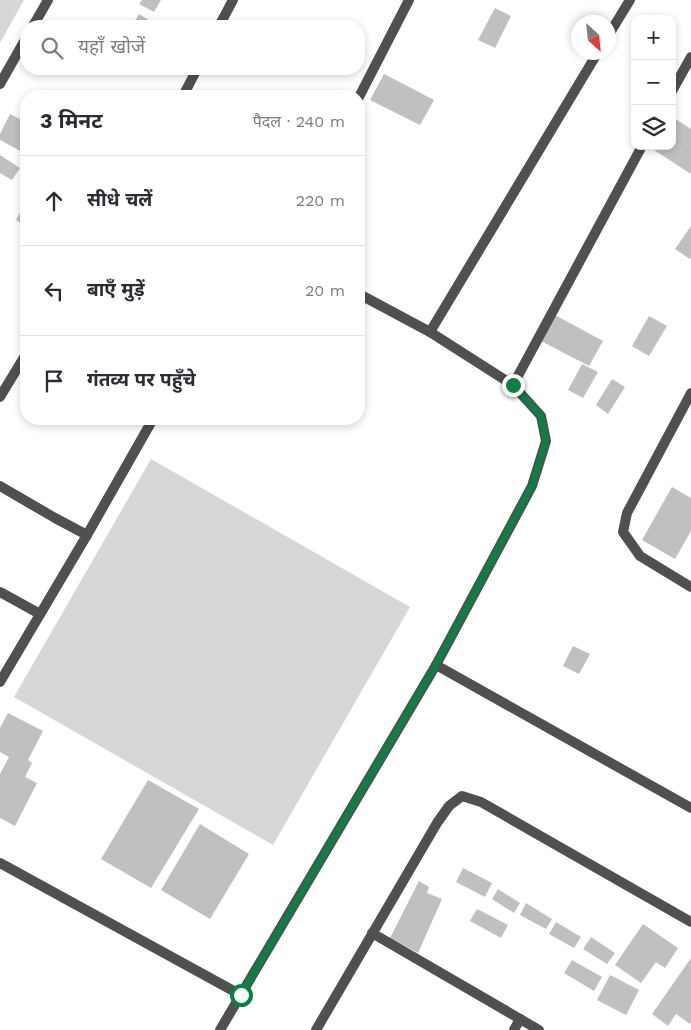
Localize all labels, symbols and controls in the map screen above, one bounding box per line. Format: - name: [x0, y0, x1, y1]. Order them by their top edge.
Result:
- north arrow: [571, 15, 616, 60]
- map controls: [631, 15, 676, 150]
- button: +: [631, 15, 676, 60]
- search box: [20, 20, 365, 75]
- icon: search: [38, 34, 66, 62]
- text: यहाँ खोजें: [78, 35, 145, 58]
- button: −: [631, 60, 676, 105]
- button: layers: [631, 105, 676, 150]
- text: 3 मिनट: [40, 108, 103, 133]
- text: पैदल · 240 m: [253, 112, 345, 131]
- icon: ahead: [40, 187, 68, 215]
- text: सीधे चलें: [87, 188, 152, 211]
- text: 220 m: [296, 191, 345, 210]
- icon: left: [40, 277, 68, 305]
- text: बाएँ मुड़ें: [87, 278, 145, 301]
- text: 20 m: [305, 281, 345, 300]
- icon: arrive: [40, 367, 68, 395]
- text: गंतव्य पर पहुँचे: [87, 368, 196, 391]
- route end: [502, 374, 525, 397]
- route start: [230, 984, 253, 1007]

